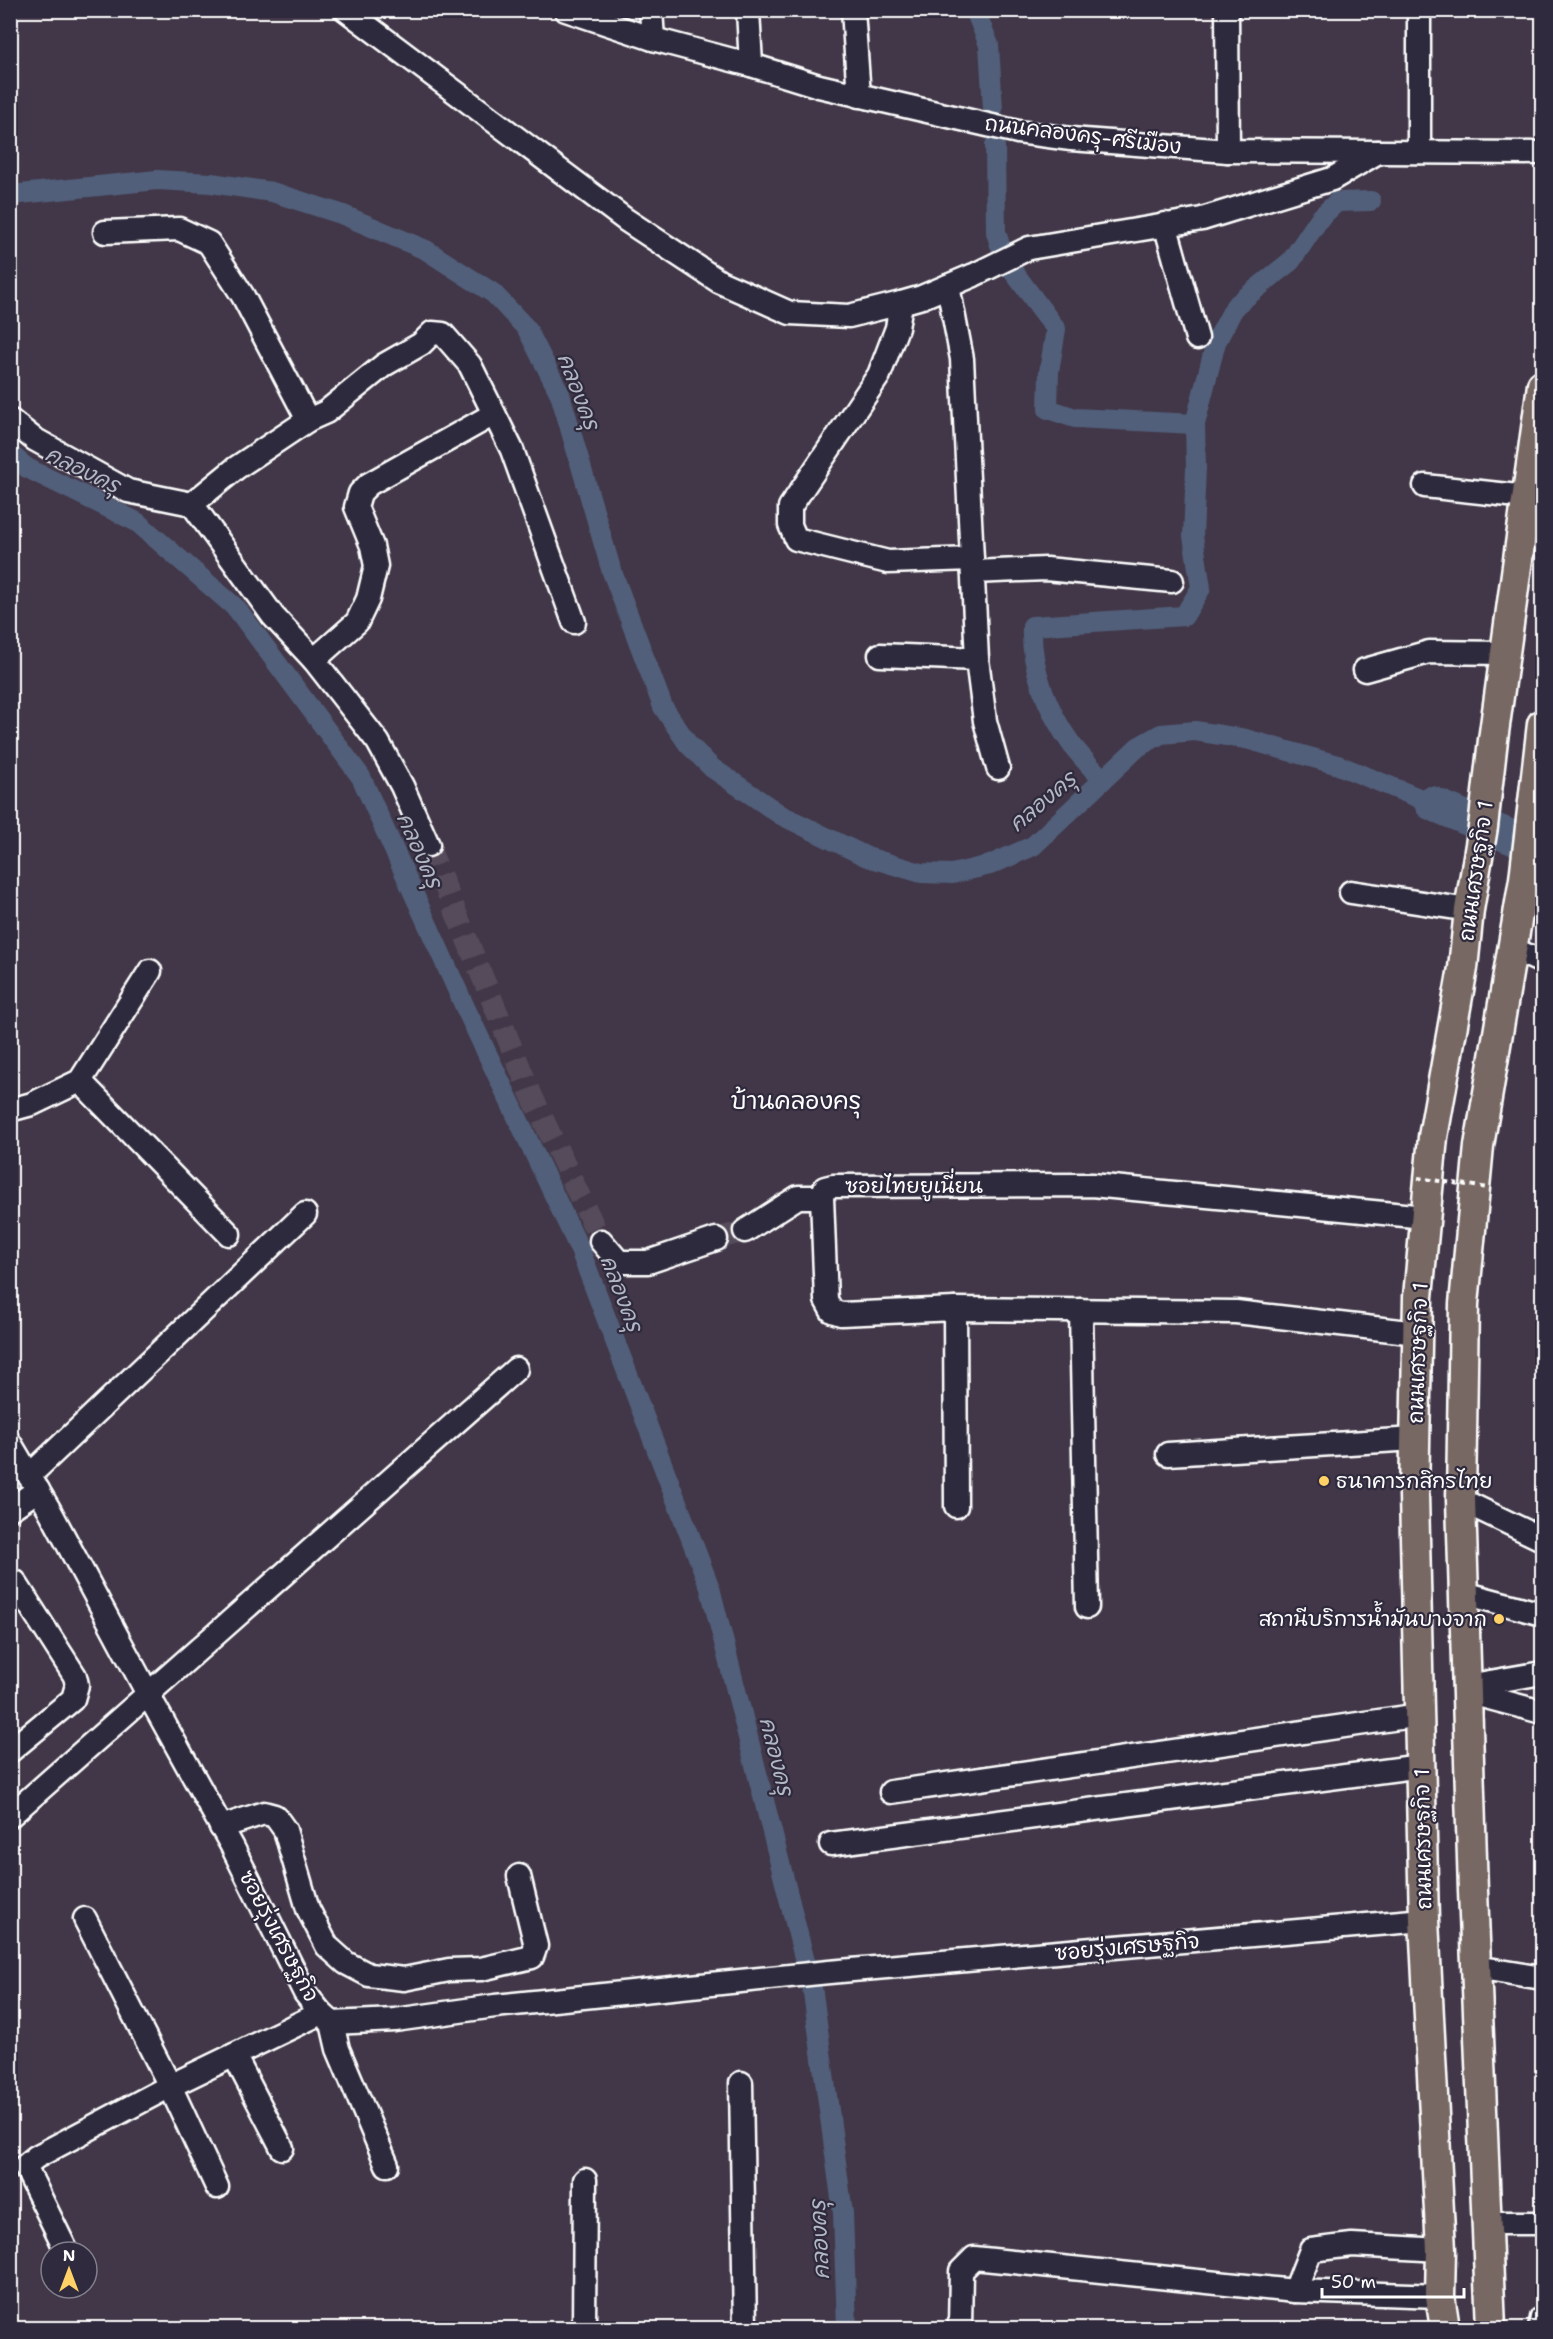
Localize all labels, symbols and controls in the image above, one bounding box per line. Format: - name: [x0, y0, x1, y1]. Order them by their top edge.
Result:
- street label: ถนนคลองครุ-ศรีเมือง: [983, 109, 1183, 163]
- water label: คลองครุ: [549, 349, 607, 436]
- water label: คลองครุ: [40, 439, 127, 503]
- water label: คลองครุ: [1003, 763, 1085, 840]
- street label: ถนนเศรษฐกิจ 1: [1452, 799, 1500, 943]
- water label: คลองครุ: [388, 808, 450, 895]
- district label: บ้านคลองครุ: [731, 1085, 861, 1119]
- street label: ซอยไทยยูเนี่ยน: [845, 1168, 983, 1202]
- water label: คลองครุ: [592, 1251, 650, 1338]
- street label: ถนนเศรษฐกิจ 1: [1402, 1282, 1434, 1424]
- place label: ธนาคารกสิกรไทย: [1336, 1467, 1493, 1495]
- marker: ธนาคารกสิกรไทย: [1317, 1474, 1331, 1488]
- place label: สถานีบริการน้ำมันบางจาก: [1259, 1600, 1487, 1633]
- marker: สถานีบริการน้ำมันบางจาก: [1492, 1612, 1506, 1626]
- water label: คลองครุ: [751, 1714, 801, 1801]
- street label: ถนนเศรษฐกิจ 1: [1408, 1768, 1438, 1910]
- street label: ซอยรุ่งเศรษฐกิจ: [231, 1865, 325, 2008]
- street label: ซอยรุ่งเศรษฐกิจ: [1054, 1927, 1201, 1969]
- water label: คลองครุ: [803, 2197, 838, 2280]
- north arrow: [39, 2240, 99, 2300]
- text: N: [63, 2245, 75, 2266]
- scale bar: [1322, 2261, 1464, 2299]
- text: 50 m: [1331, 2270, 1376, 2294]

